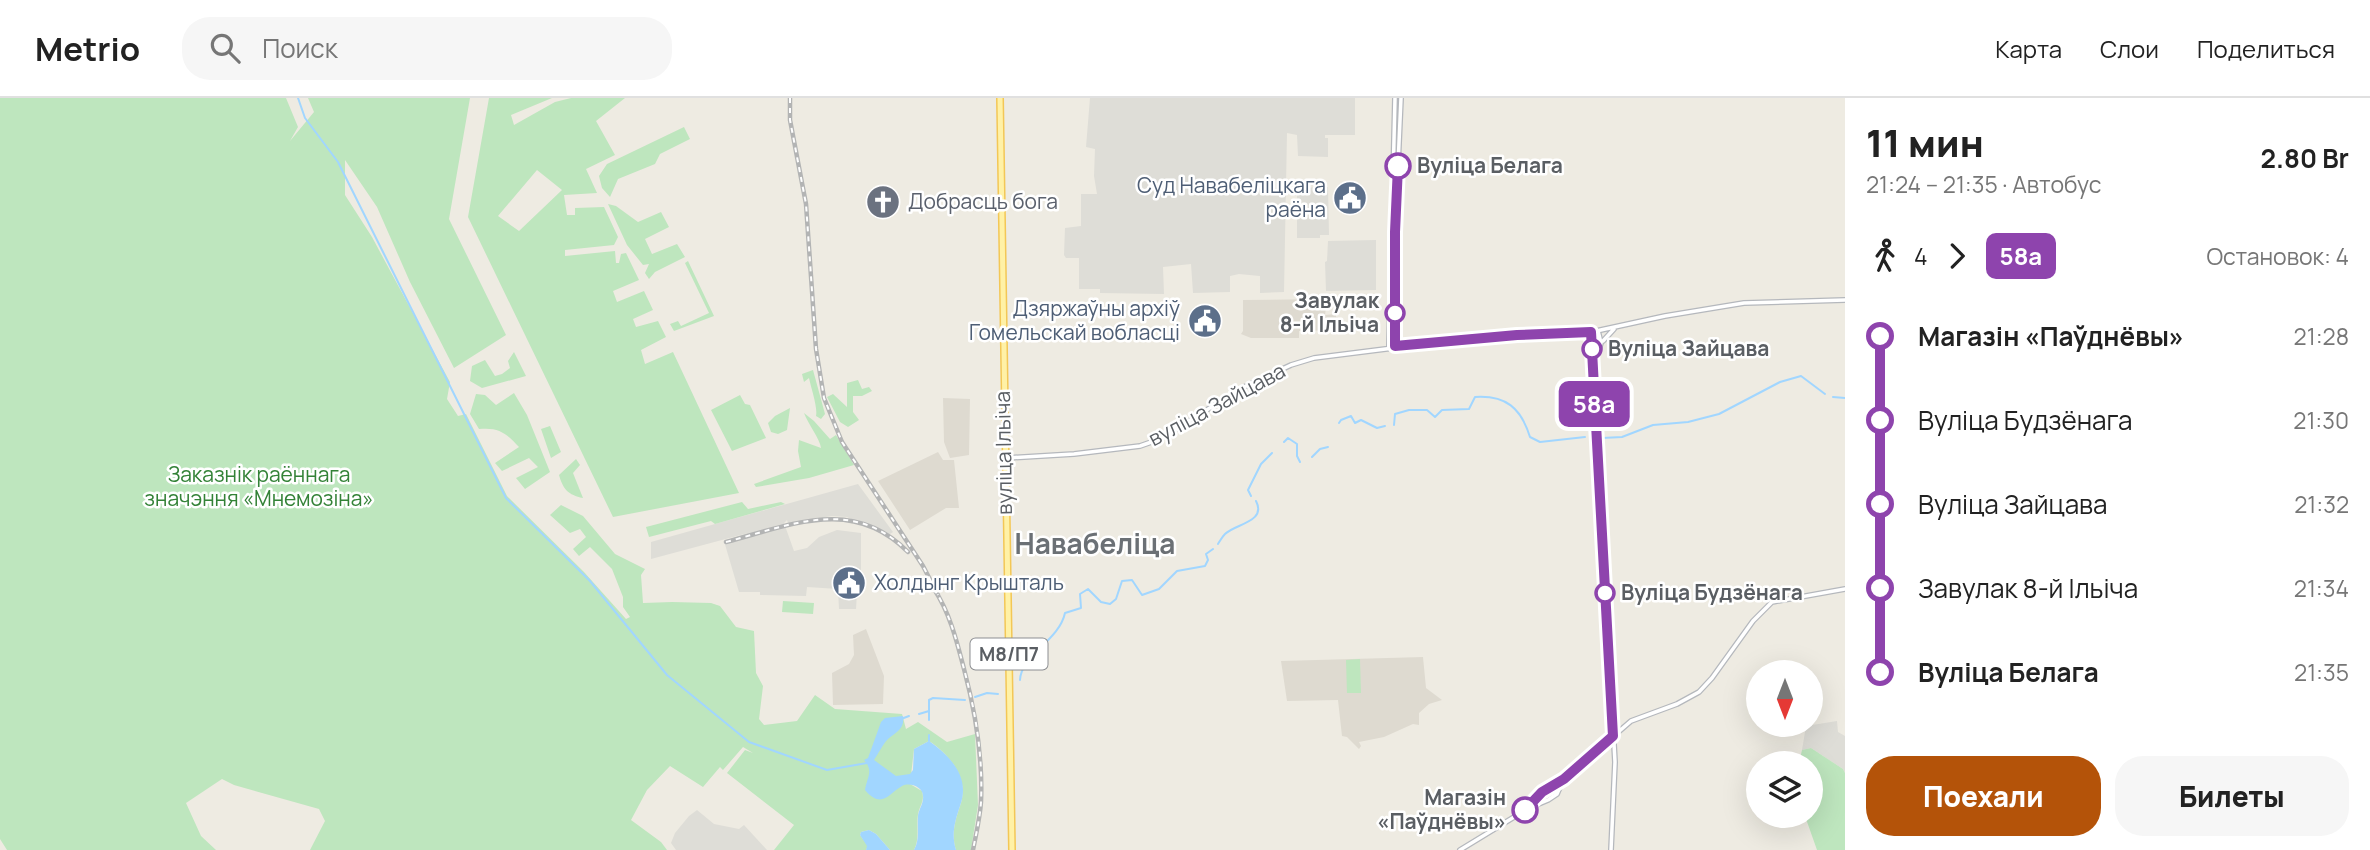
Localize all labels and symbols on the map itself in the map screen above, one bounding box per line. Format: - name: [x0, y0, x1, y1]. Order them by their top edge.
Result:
- place label: Вуліца Белага: [1417, 151, 1563, 179]
- marker: Вуліца Белага: [1385, 153, 1411, 179]
- place label: Суд Навабеліцкага раёна: [1137, 171, 1326, 223]
- public building icon: Суд Навабеліцкага раёна: [1331, 179, 1369, 217]
- church icon: Добрасць бога: [864, 183, 902, 221]
- place label: Добрасць бога: [908, 187, 1058, 215]
- place label: Завулак 8-й Ільіча: [1280, 286, 1380, 338]
- place label: Дзяржаўны архіў Гомельскай вобласці: [969, 294, 1180, 346]
- public building icon: Дзяржаўны архіў Гомельскай вобласці: [1186, 302, 1224, 340]
- marker: Завулак 8-й Ільіча: [1385, 303, 1405, 323]
- place label: Вуліца Зайцава: [1608, 334, 1769, 362]
- marker: Вуліца Зайцава: [1582, 339, 1602, 359]
- street label: вуліца Зайцава: [1143, 356, 1290, 452]
- line badge: 58а: [1554, 381, 1634, 427]
- street label: вуліца Ільіча: [988, 391, 1018, 515]
- park label: Заказнік раённага значэння «Мнемозіна»: [144, 460, 374, 512]
- district label: Навабеліца: [1015, 524, 1175, 562]
- public building icon: Холдынг Крышталь: [830, 564, 868, 602]
- place label: Холдынг Крышталь: [874, 568, 1064, 596]
- place label: Вуліца Будзёнага: [1621, 578, 1803, 606]
- marker: Вуліца Будзёнага: [1595, 583, 1615, 603]
- road number: М8/П7: [970, 638, 1048, 670]
- north arrow: [1746, 660, 1824, 737]
- place label: Магазін «Паўднёвы»: [1377, 783, 1506, 835]
- marker: Магазін «Паўднёвы»: [1512, 797, 1538, 823]

